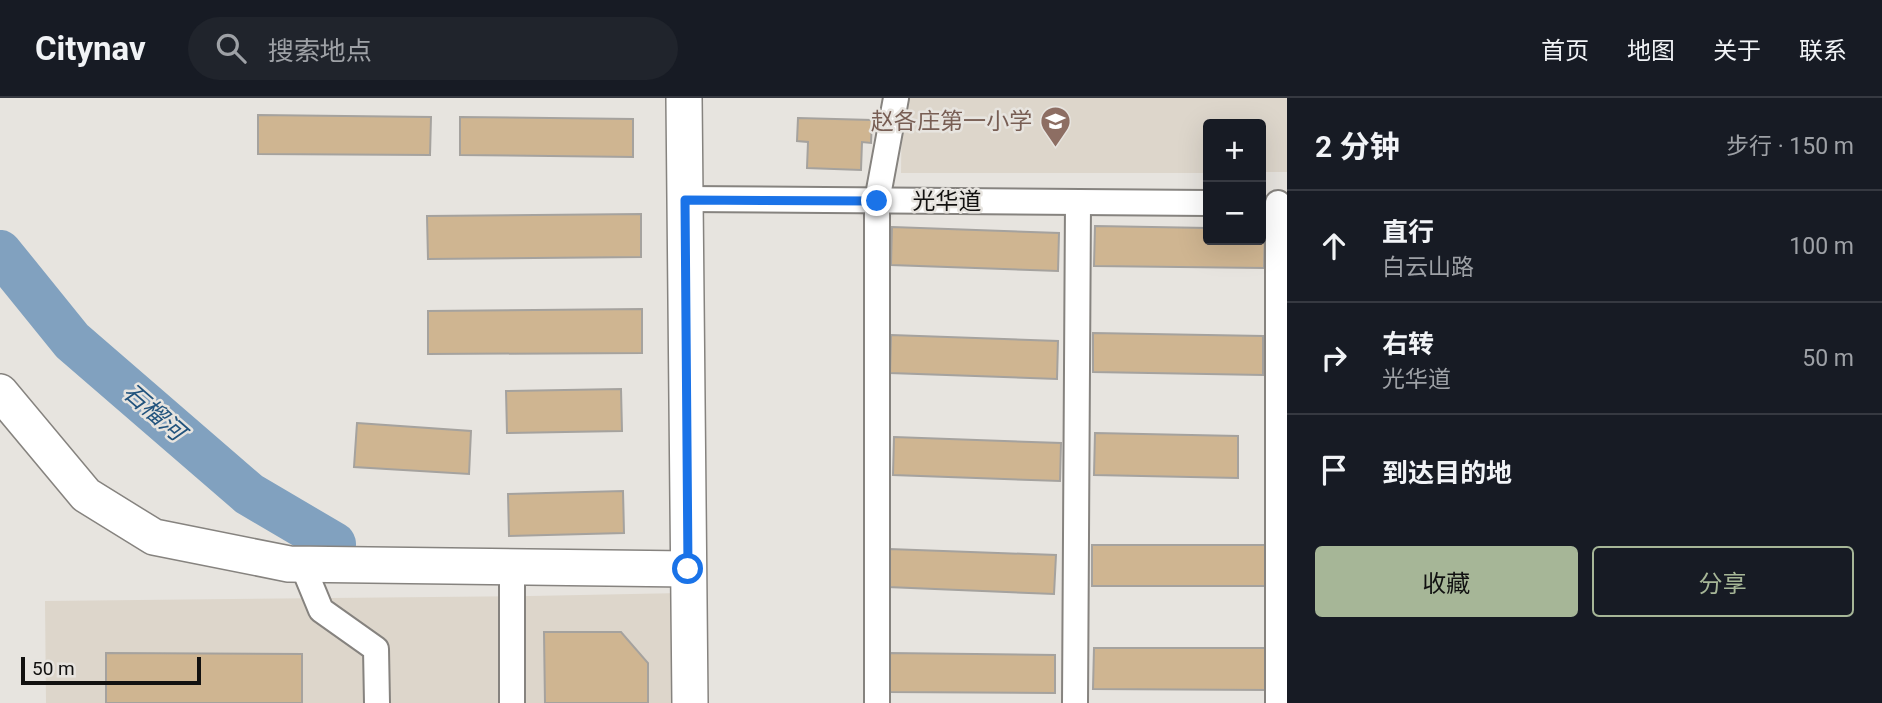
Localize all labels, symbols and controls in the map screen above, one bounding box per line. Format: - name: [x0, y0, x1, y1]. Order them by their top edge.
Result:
- search box: [188, 17, 678, 80]
- text: Citynav: [35, 29, 146, 68]
- icon: search: [212, 29, 250, 67]
- text: 搜索地点: [268, 36, 372, 66]
- text: 首页: [1541, 37, 1589, 65]
- text: 地图: [1627, 37, 1675, 65]
- text: 关于: [1713, 37, 1761, 65]
- text: 联系: [1799, 37, 1847, 65]
- school or university icon: 赵各庄第一小学: [1038, 104, 1072, 148]
- place label: 赵各庄第一小学: [871, 108, 1032, 135]
- map controls: [1203, 119, 1266, 245]
- button: +: [1203, 119, 1266, 182]
- text: 2 分钟: [1315, 129, 1400, 164]
- text: 步行 · 150 m: [1726, 133, 1854, 160]
- button: −: [1203, 182, 1266, 245]
- route end: [861, 185, 892, 216]
- street label: 光华道: [913, 188, 982, 215]
- text: 直行: [1382, 217, 1434, 247]
- icon: ahead: [1315, 227, 1353, 265]
- text: 100 m: [1789, 233, 1854, 260]
- text: 白云山路: [1382, 254, 1474, 281]
- text: 右转: [1382, 329, 1434, 359]
- icon: right: [1315, 339, 1353, 377]
- text: 50 m: [1802, 345, 1854, 372]
- text: 光华道: [1382, 366, 1451, 393]
- water label: 石榴河: [118, 378, 193, 449]
- icon: arrive: [1315, 451, 1353, 489]
- text: 到达目的地: [1382, 458, 1512, 488]
- button: 收藏: [1315, 546, 1578, 617]
- button: 分享: [1592, 546, 1854, 617]
- route start: [672, 553, 703, 584]
- scale bar: [21, 654, 201, 686]
- text: 50 m: [32, 657, 75, 680]

